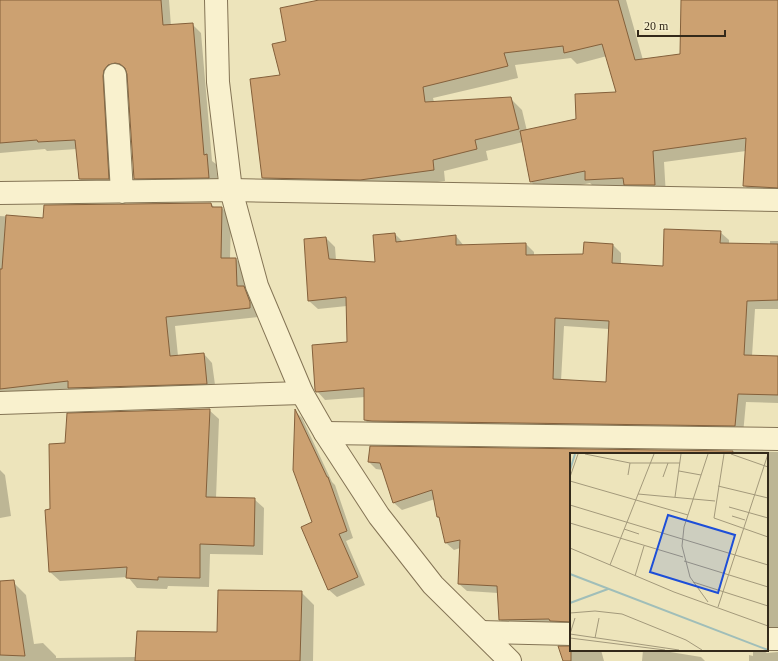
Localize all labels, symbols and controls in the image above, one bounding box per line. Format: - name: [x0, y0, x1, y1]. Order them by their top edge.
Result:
- scale bar: [638, 12, 725, 38]
- text: 20 m: [644, 19, 669, 33]
- inset map: [570, 453, 768, 651]

